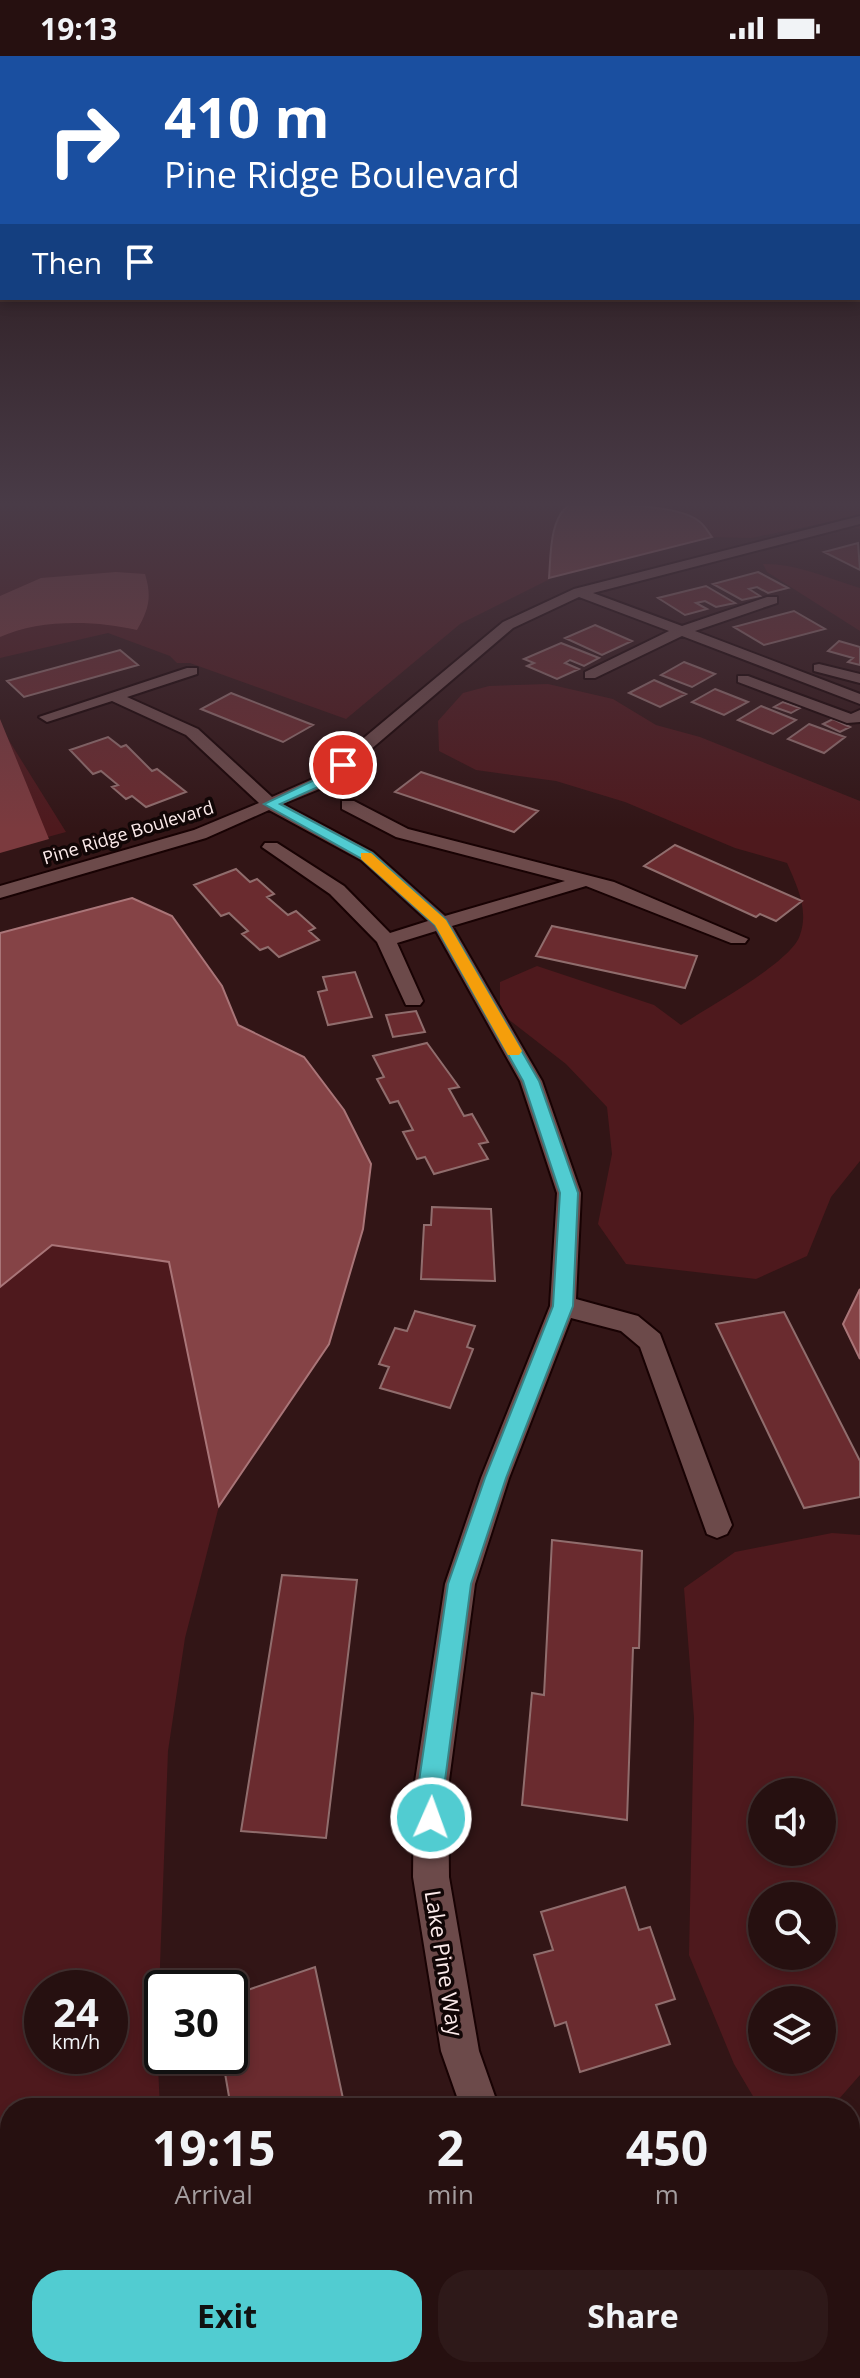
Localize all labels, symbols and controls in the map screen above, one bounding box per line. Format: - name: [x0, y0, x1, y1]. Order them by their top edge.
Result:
- text: 19:13: [40, 8, 117, 49]
- text: 410 m: [164, 78, 330, 154]
- icon: right: [32, 88, 136, 192]
- text: Pine Ridge Boulevard: [164, 150, 520, 199]
- icon: arrive: [118, 240, 162, 284]
- text: Then: [32, 242, 102, 283]
- pin: [309, 731, 377, 799]
- icon: arrive: [321, 743, 365, 787]
- street label: Pine Ridge Boulevard: [39, 795, 217, 869]
- position arrow: [389, 1776, 473, 1860]
- map controls: [748, 1778, 836, 2074]
- button: sound: [748, 1778, 836, 1866]
- button: search: [748, 1882, 836, 1970]
- street label: Lake Pine Way: [419, 1888, 471, 2039]
- speed limit sign: 30: [144, 1970, 248, 2074]
- text: 24: [53, 1984, 99, 2039]
- button: layers: [748, 1986, 836, 2074]
- text: km/h: [52, 2028, 100, 2055]
- text: 19:15: [152, 2115, 275, 2180]
- text: 2: [437, 2115, 464, 2180]
- text: 450: [626, 2115, 708, 2180]
- text: Arrival: [174, 2176, 253, 2212]
- text: min: [427, 2176, 474, 2212]
- text: m: [655, 2176, 679, 2212]
- button: Exit: [32, 2270, 422, 2362]
- button: Share: [438, 2270, 828, 2362]

